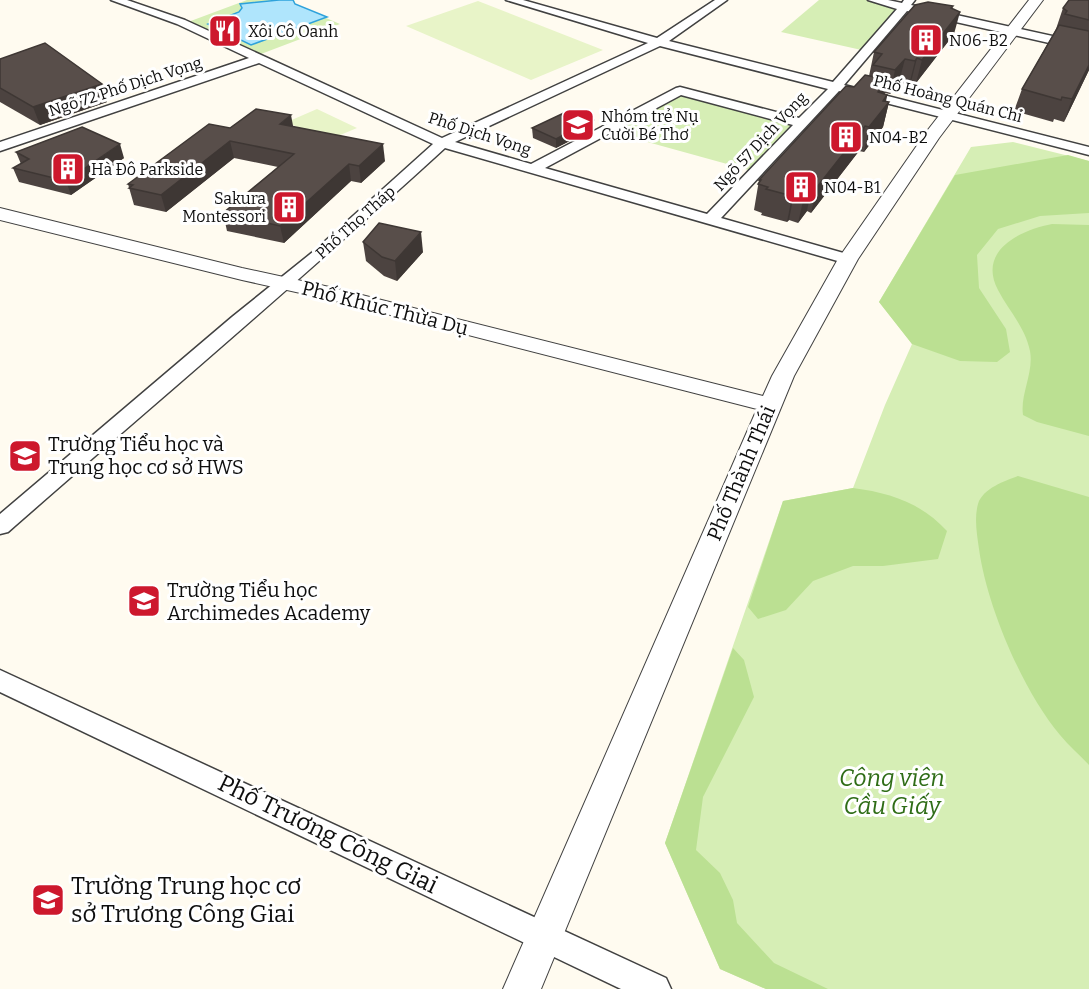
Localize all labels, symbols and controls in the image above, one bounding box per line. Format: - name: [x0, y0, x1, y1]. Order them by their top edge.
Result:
- restaurant icon: Xôi Cô Oanh: [207, 13, 243, 49]
- place label: Xôi Cô Oanh: [248, 22, 338, 41]
- building icon: N06-B2: [908, 22, 944, 58]
- place label: N06-B2: [949, 31, 1008, 50]
- street label: Ngõ 72 Phố Dịch Vọng: [46, 52, 204, 120]
- street label: Phố Hoàng Quán Chi: [871, 70, 1025, 126]
- street label: Ngõ 57 Dịch Vọng: [710, 88, 811, 195]
- street label: Phố Dịch Vọng: [426, 107, 534, 159]
- school or university icon: Nhóm trẻ Nụ Cười Bé Thơ: [560, 107, 596, 143]
- place label: Nhóm trẻ Nụ Cười Bé Thơ: [601, 107, 698, 144]
- building icon: N04-B2: [828, 119, 864, 155]
- place label: N04-B2: [869, 128, 928, 147]
- building icon: Hà Đô Parkside: [50, 151, 86, 187]
- place label: Hà Đô Parkside: [91, 160, 203, 179]
- building icon: N04-B1: [783, 169, 819, 205]
- place label: N04-B1: [824, 178, 881, 197]
- street label: Phố Thọ Tháp: [311, 181, 399, 263]
- place label: Sakura Montessori: [182, 189, 266, 226]
- building icon: Sakura Montessori: [271, 189, 307, 225]
- street label: Phố Khúc Thừa Dụ: [299, 276, 471, 340]
- street label: Phố Thành Thái: [702, 402, 780, 544]
- place label: Trường Tiểu học và Trung học cơ sở HWS: [48, 432, 244, 479]
- school or university icon: Trường Tiểu học và Trung học cơ sở HWS: [7, 438, 43, 474]
- place label: Trường Tiểu học Archimedes Academy: [167, 578, 371, 625]
- school or university icon: Trường Tiểu học Archimedes Academy: [126, 583, 162, 619]
- park label: Công viên Cầu Giấy: [839, 764, 945, 820]
- street label: Phố Trương Công Giai: [214, 769, 442, 899]
- place label: Trường Trung học cơ sở Trương Công Giai: [71, 872, 301, 928]
- school or university icon: Trường Trung học cơ sở Trương Công Giai: [30, 882, 66, 918]

